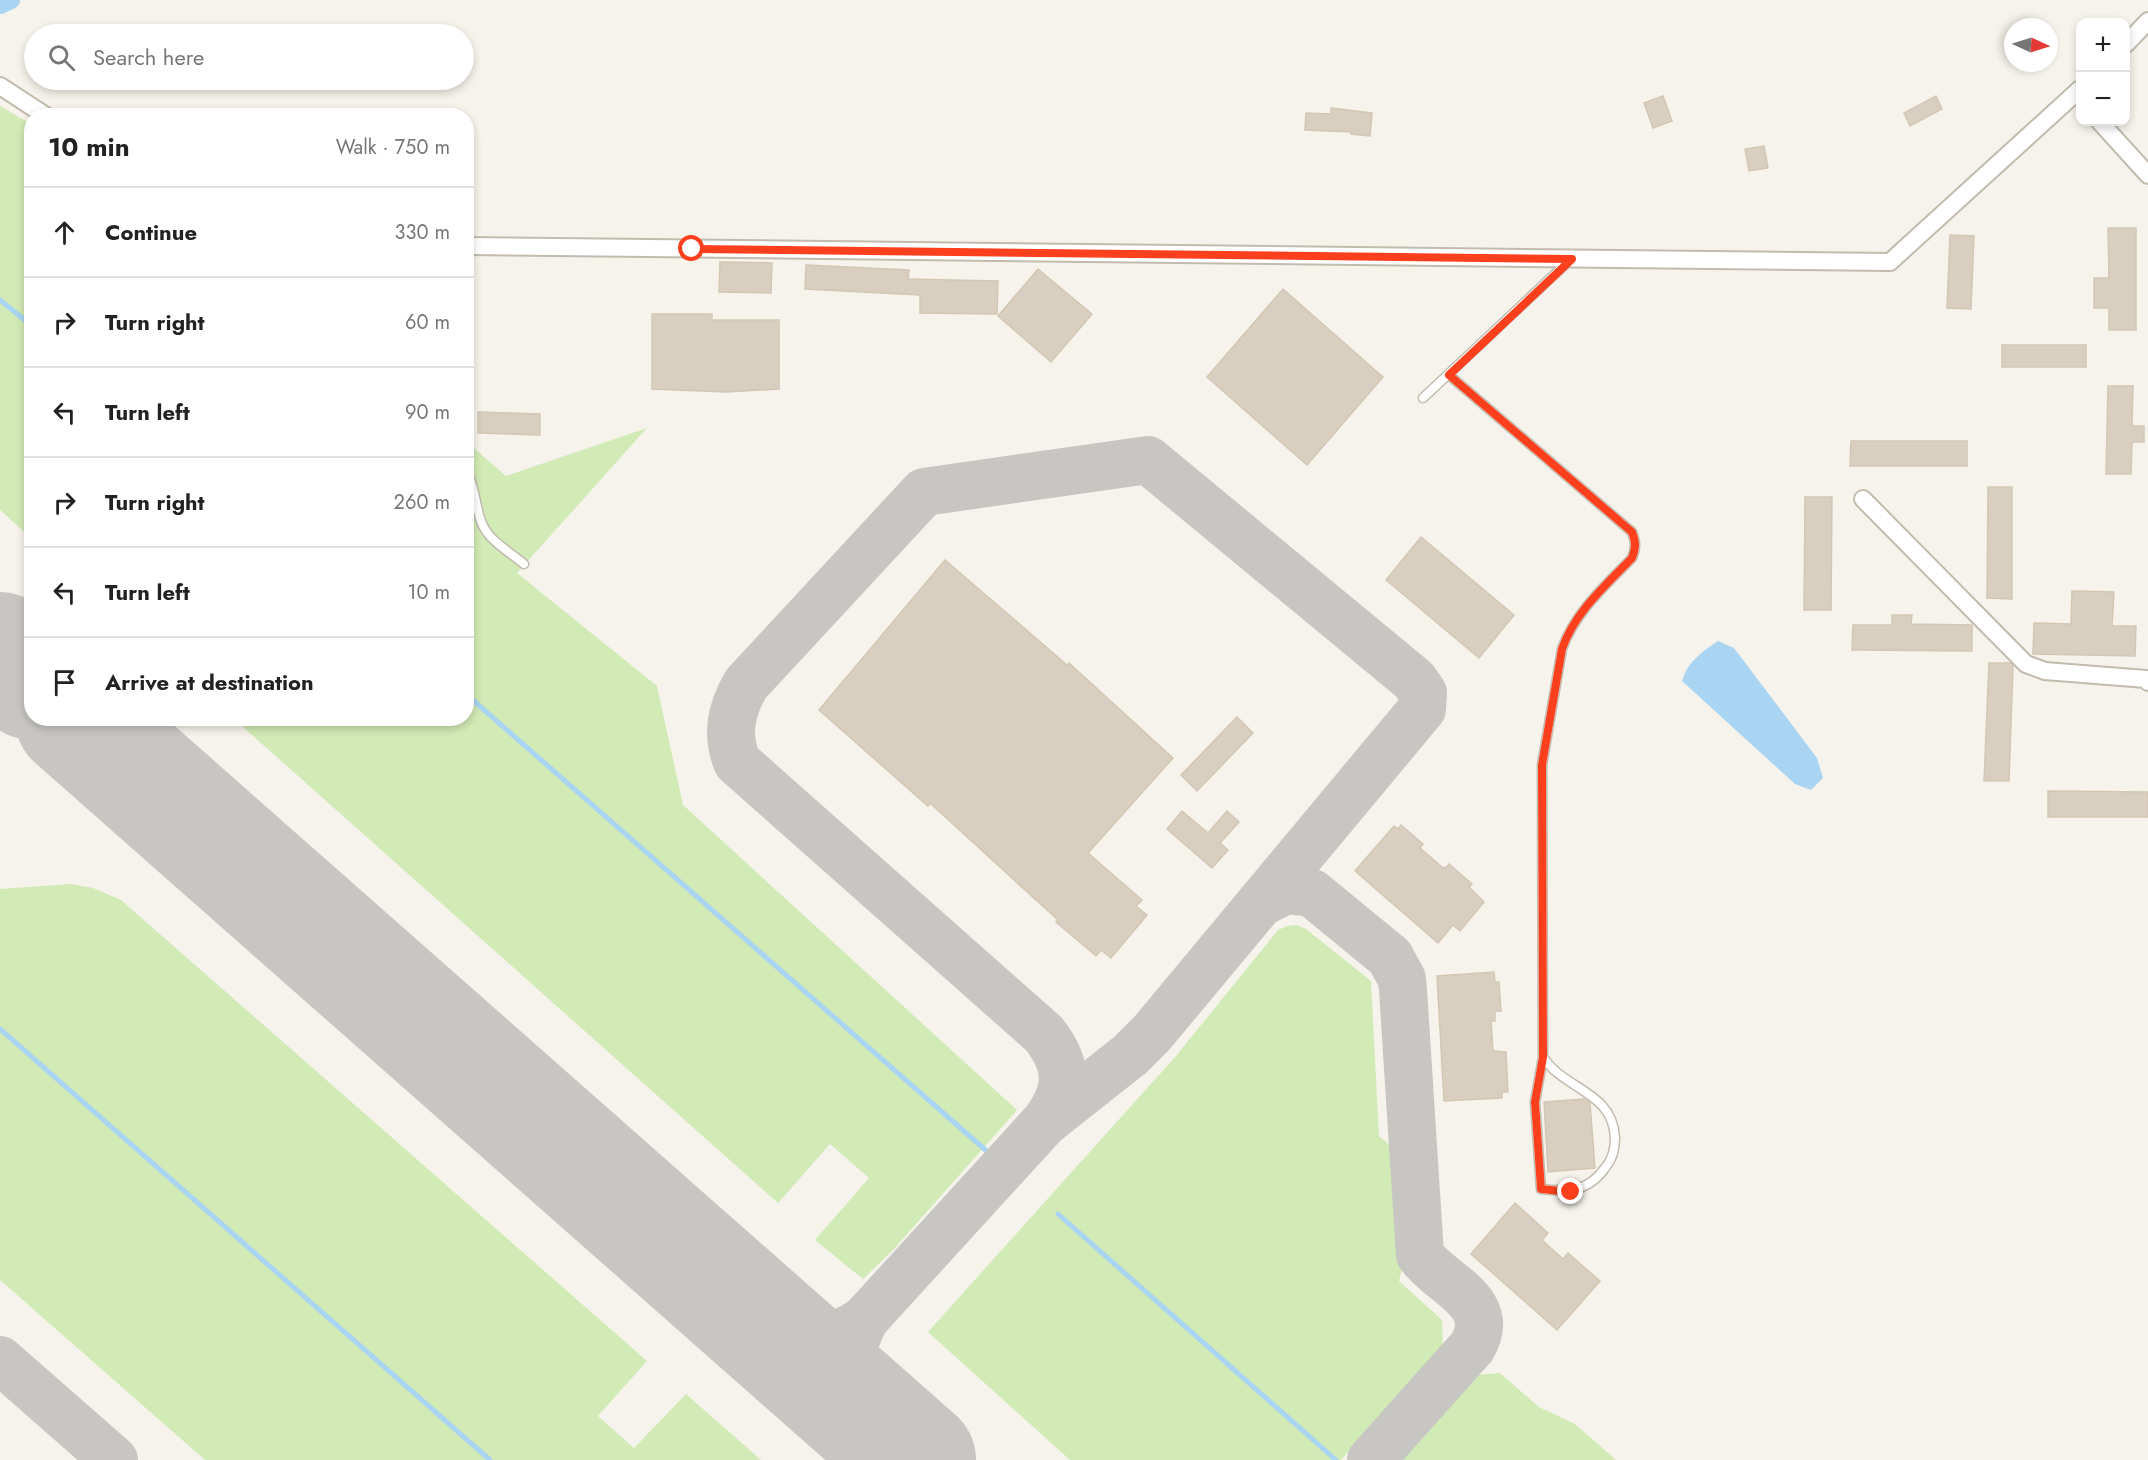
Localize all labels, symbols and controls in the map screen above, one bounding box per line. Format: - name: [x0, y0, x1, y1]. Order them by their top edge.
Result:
- north arrow: [2004, 18, 2058, 72]
- map controls: [2076, 18, 2130, 126]
- button: +: [2076, 18, 2130, 72]
- search box: [24, 24, 474, 90]
- icon: search: [45, 41, 78, 74]
- text: Search here: [93, 41, 204, 73]
- button: −: [2076, 72, 2130, 126]
- text: 10 min: [48, 128, 130, 166]
- text: Walk · 750 m: [336, 133, 450, 162]
- icon: ahead: [48, 216, 81, 249]
- text: Continue: [105, 216, 197, 248]
- text: 330 m: [395, 218, 450, 247]
- route start: [678, 235, 704, 261]
- icon: right: [48, 306, 81, 339]
- text: Turn right: [105, 306, 205, 338]
- text: 60 m: [405, 308, 450, 337]
- icon: left: [48, 396, 81, 429]
- text: Turn left: [105, 396, 190, 428]
- text: 90 m: [405, 398, 450, 427]
- icon: right: [48, 486, 81, 519]
- text: Turn right: [105, 486, 205, 518]
- text: 260 m: [394, 488, 450, 517]
- icon: left: [48, 576, 81, 609]
- text: Turn left: [105, 576, 190, 608]
- text: 10 m: [407, 578, 450, 607]
- icon: arrive: [48, 666, 81, 699]
- text: Arrive at destination: [105, 666, 314, 698]
- route end: [1557, 1178, 1583, 1204]

